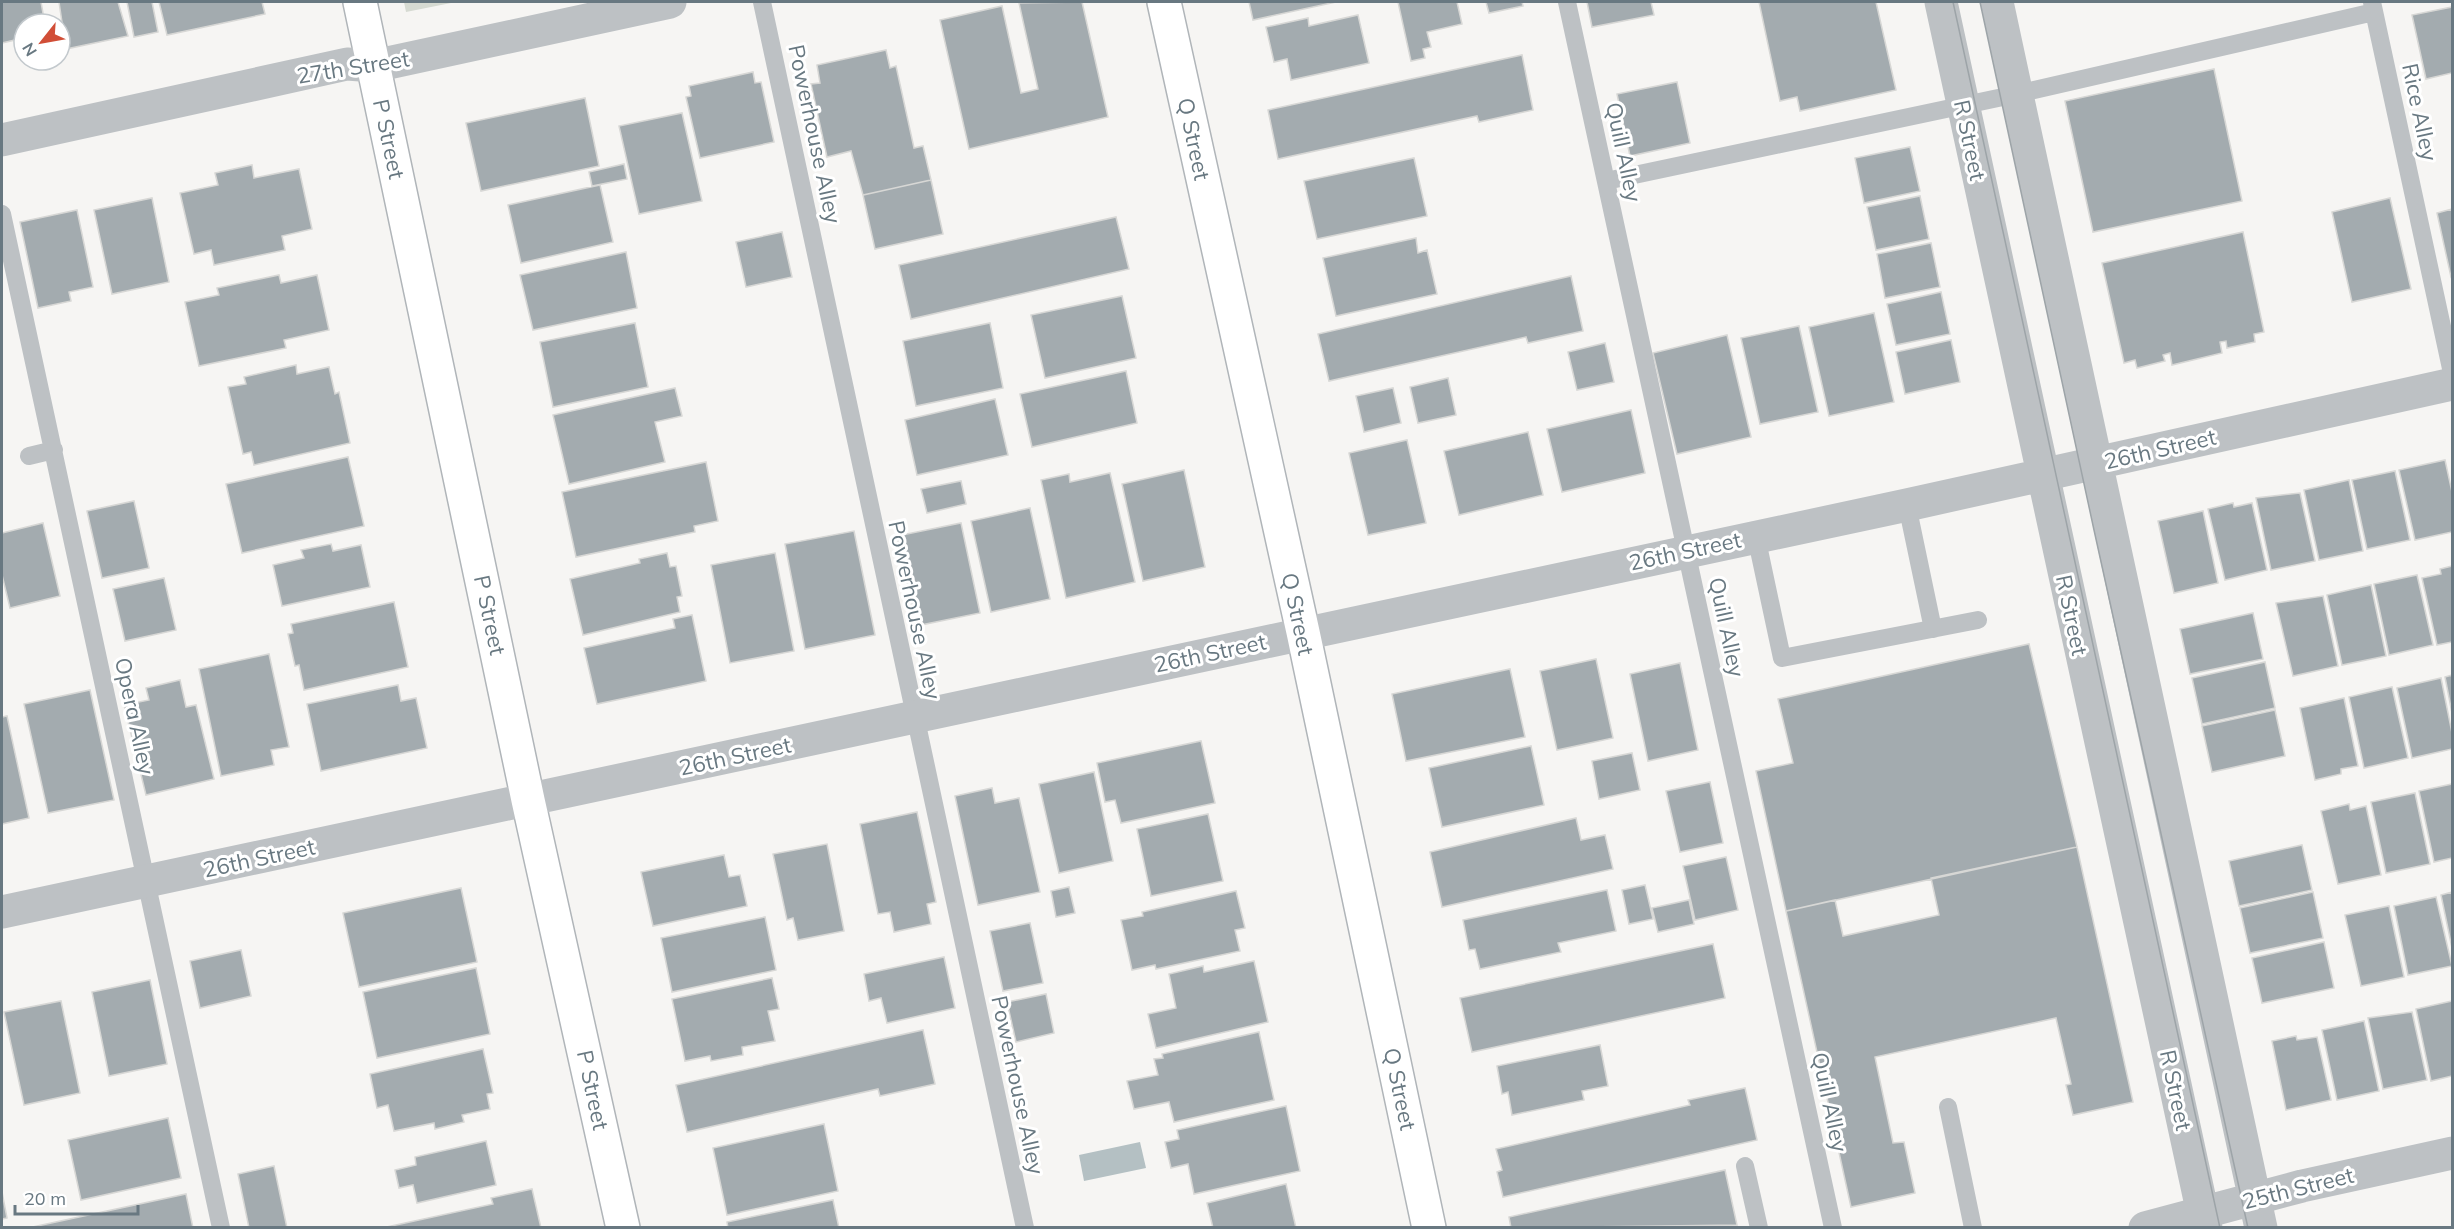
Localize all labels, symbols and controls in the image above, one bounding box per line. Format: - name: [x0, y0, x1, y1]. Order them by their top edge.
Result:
- north arrow: [12, 12, 72, 72]
- text: N: [17, 39, 41, 60]
- street label: Powerhouse Alley: [782, 42, 848, 226]
- street label: 27th Street: [295, 44, 412, 90]
- street label: Rice Alley: [2396, 61, 2444, 164]
- street label: Q Street: [1172, 95, 1216, 183]
- street label: P Street: [367, 97, 411, 182]
- street label: R Street: [1948, 97, 1992, 183]
- street label: Quill Alley: [1600, 100, 1648, 205]
- street label: 26th Street: [2102, 423, 2219, 475]
- street label: Powerhouse Alley: [882, 518, 948, 702]
- street label: 26th Street: [1627, 525, 1744, 577]
- street label: Q Street: [1276, 570, 1320, 658]
- street label: R Street: [2050, 572, 2094, 658]
- street label: P Street: [468, 573, 512, 658]
- street label: Quill Alley: [1703, 575, 1751, 680]
- street label: 26th Street: [1152, 627, 1269, 679]
- street label: Opera Alley: [109, 655, 161, 777]
- street label: 26th Street: [677, 730, 794, 782]
- street label: 26th Street: [201, 832, 318, 884]
- street label: Powerhouse Alley: [985, 993, 1051, 1177]
- street label: Q Street: [1378, 1045, 1422, 1133]
- street label: R Street: [2154, 1047, 2198, 1133]
- street label: P Street: [571, 1048, 615, 1133]
- street label: Quill Alley: [1806, 1050, 1854, 1155]
- street label: 25th Street: [2240, 1161, 2357, 1215]
- scale bar: [15, 1178, 138, 1216]
- text: 20 m: [24, 1187, 66, 1210]

